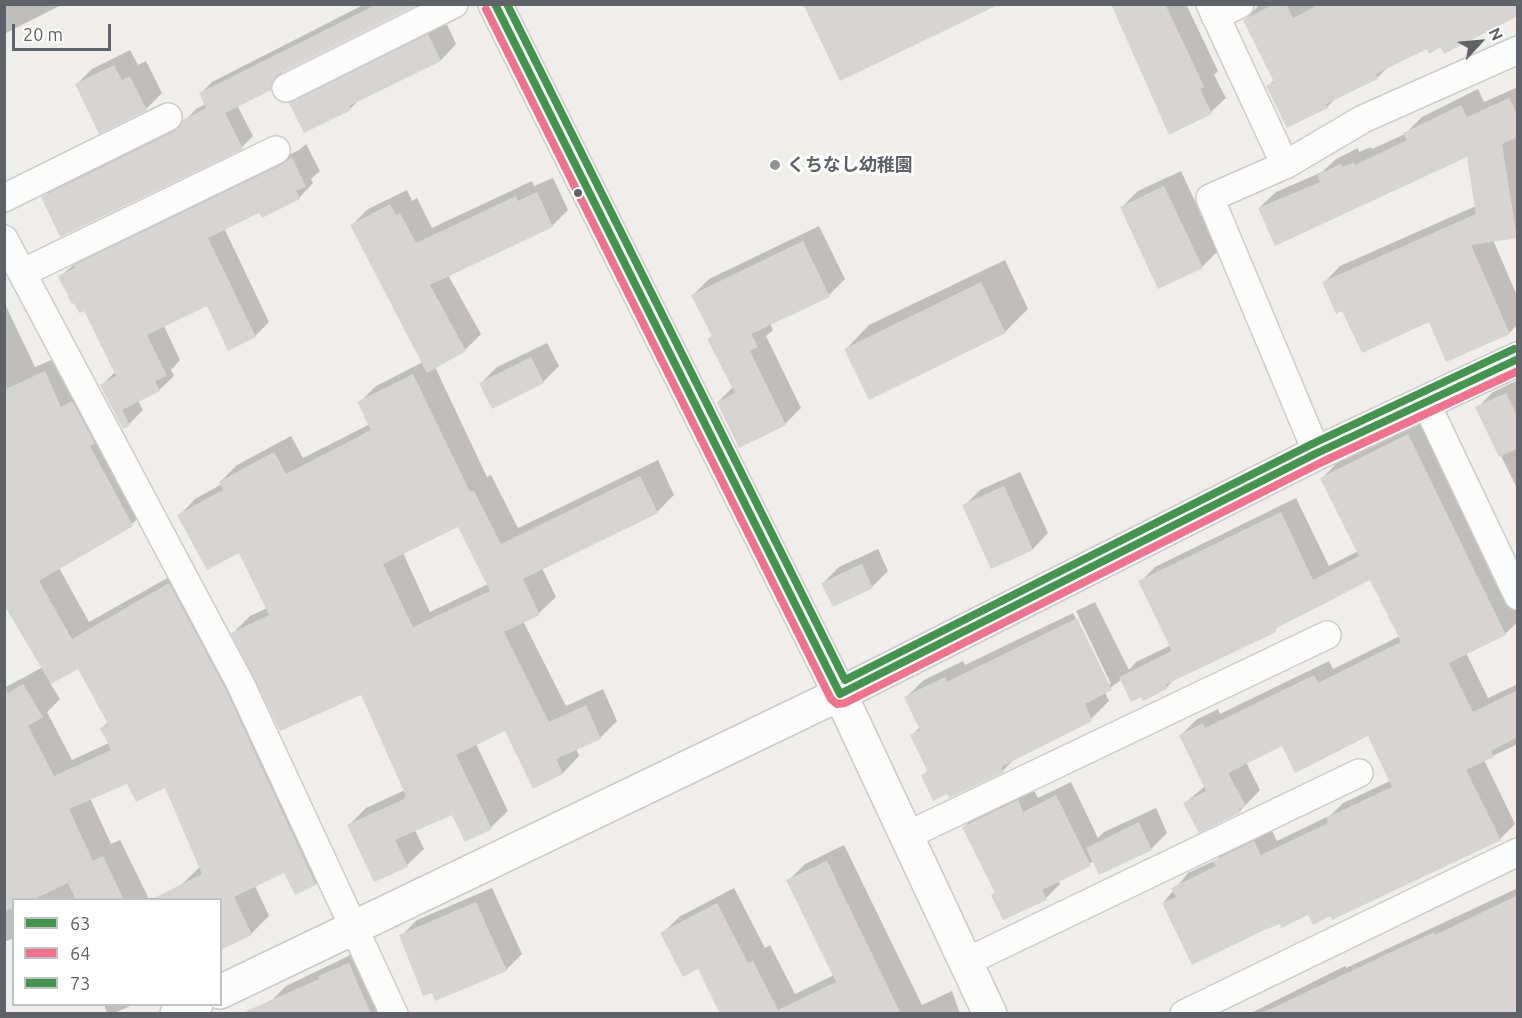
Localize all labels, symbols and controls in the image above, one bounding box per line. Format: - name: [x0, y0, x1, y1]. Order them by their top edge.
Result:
- scale bar: [15, 12, 114, 50]
- north arrow: [1450, 12, 1510, 72]
- text: 20 m: [23, 24, 63, 44]
- text: N: [1485, 25, 1507, 43]
- place label: くちなし幼稚園: [787, 154, 913, 176]
- marker: くちなし幼稚園: [768, 158, 782, 172]
- unlabelled marker: [572, 187, 584, 199]
- legend: [12, 898, 222, 1006]
- text: 63: [70, 913, 90, 933]
- text: 64: [70, 943, 90, 963]
- text: 73: [70, 973, 90, 993]

